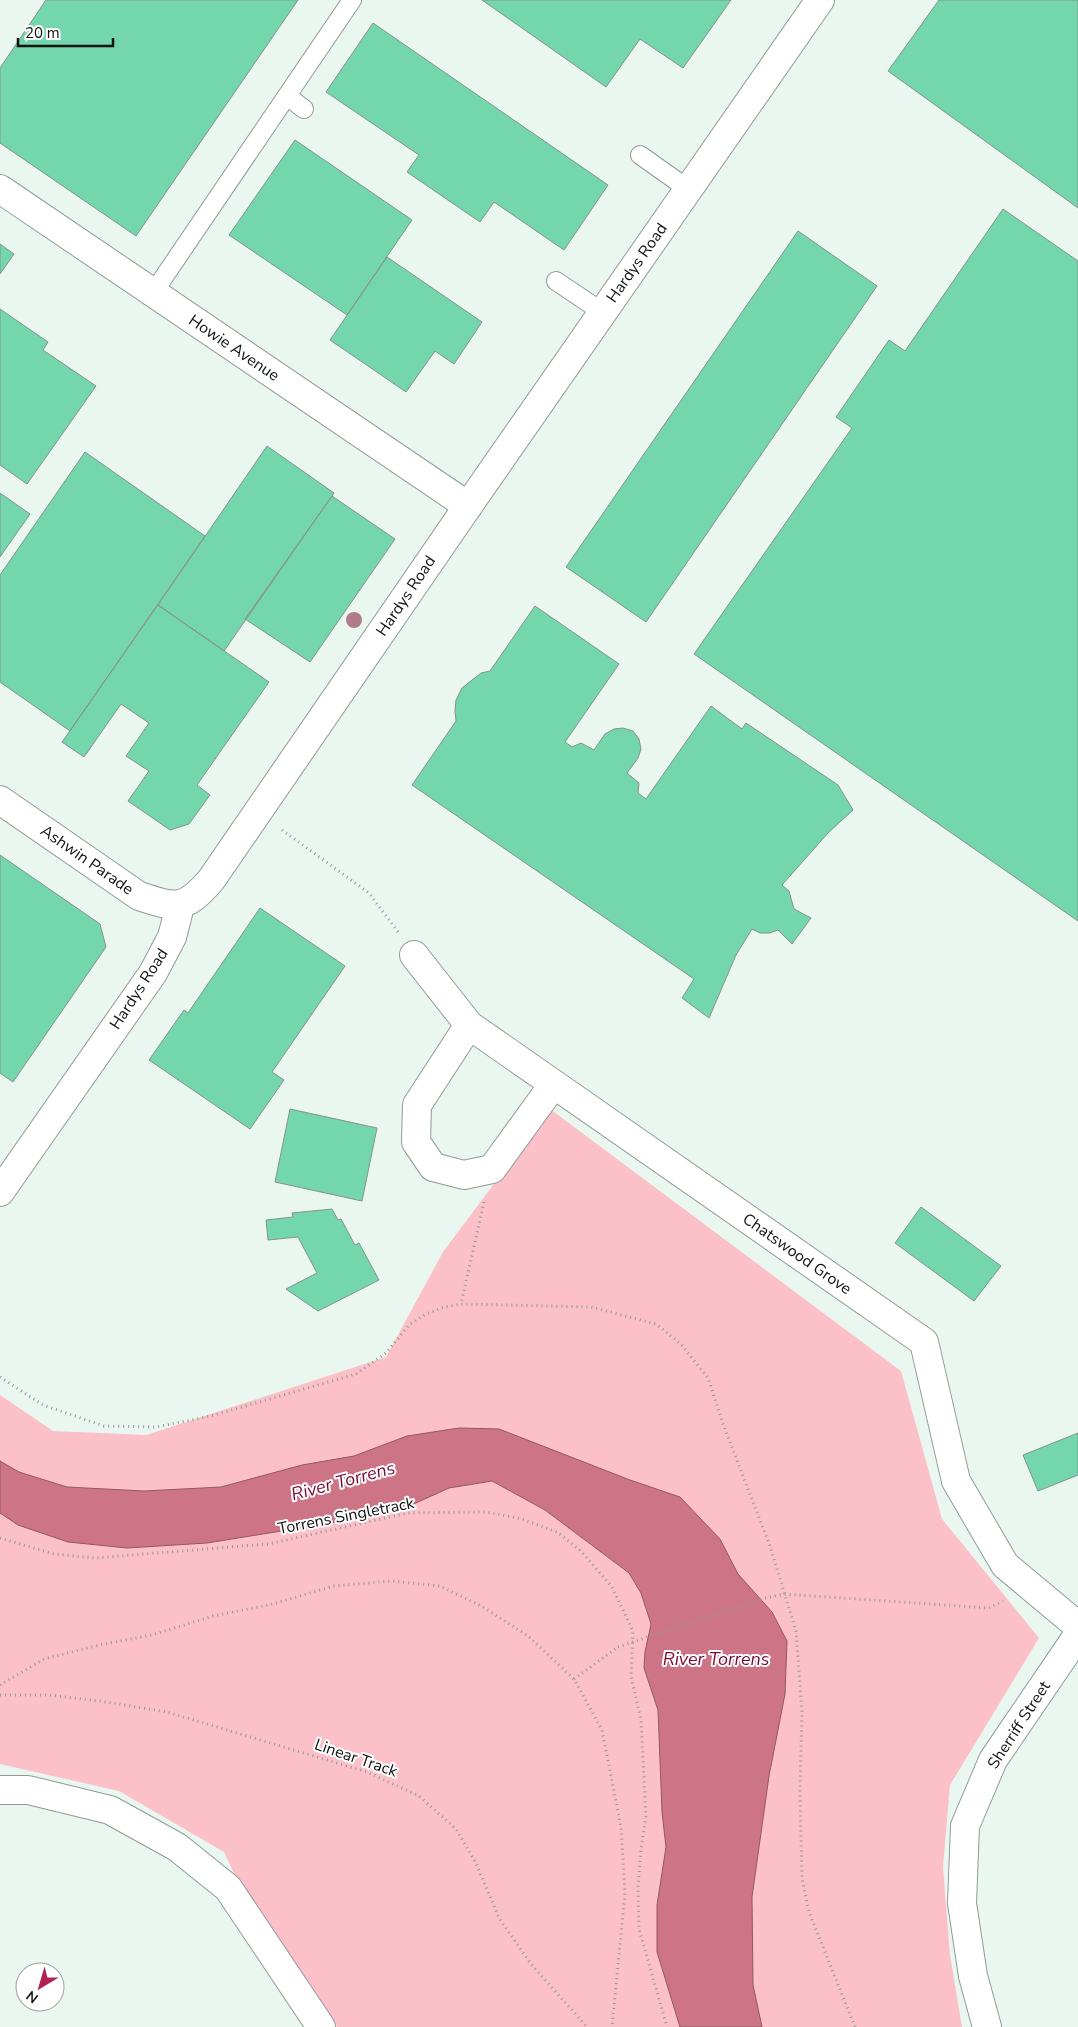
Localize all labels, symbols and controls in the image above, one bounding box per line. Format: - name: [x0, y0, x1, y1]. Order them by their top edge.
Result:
- scale bar: [18, 15, 112, 47]
- text: 20 m: [25, 23, 60, 43]
- street label: Hardys Road: [601, 219, 673, 307]
- street label: Howie Avenue: [184, 309, 284, 387]
- street label: Hardys Road: [371, 551, 441, 641]
- street label: Ashwin Parade: [36, 820, 138, 900]
- street label: Hardys Road: [105, 944, 173, 1034]
- street label: Chatswood Grove: [738, 1208, 856, 1300]
- water label: River Torrens: [288, 1456, 398, 1506]
- street label: Torrens Singletrack: [276, 1492, 417, 1540]
- water label: River Torrens: [663, 1647, 769, 1671]
- street label: Sherriff Street: [982, 1676, 1056, 1773]
- street label: Linear Track: [312, 1734, 401, 1783]
- north arrow: [15, 1962, 65, 2012]
- text: N: [22, 1986, 42, 2008]

